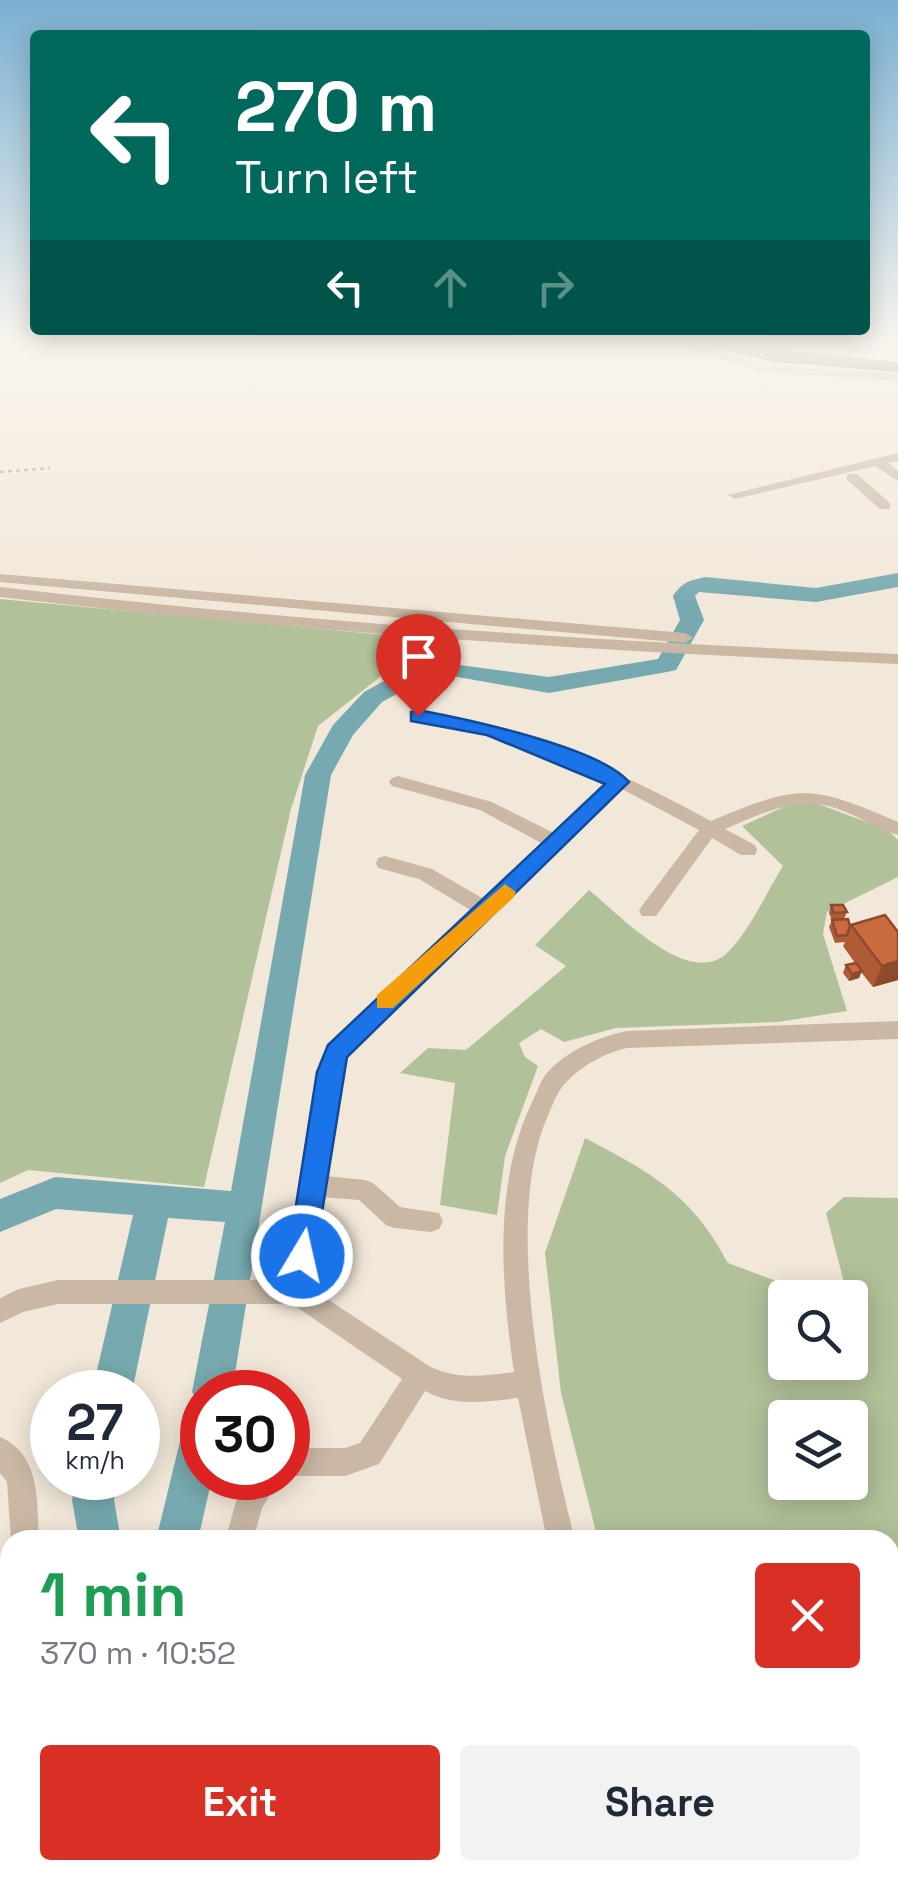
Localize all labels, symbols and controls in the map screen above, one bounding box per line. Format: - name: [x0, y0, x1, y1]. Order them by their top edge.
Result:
- text: 270 m: [235, 62, 437, 151]
- icon: left: [70, 70, 200, 200]
- text: Turn left: [235, 149, 418, 206]
- icon: left: [318, 260, 373, 315]
- icon: ahead: [423, 260, 478, 315]
- icon: right: [528, 260, 583, 315]
- pin: [376, 614, 461, 717]
- icon: arrive: [391, 629, 446, 684]
- position arrow: [250, 1204, 354, 1308]
- map controls: [768, 1280, 868, 1500]
- button: search: [768, 1280, 868, 1380]
- speed limit sign: 30: [180, 1370, 310, 1500]
- text: 27: [67, 1391, 123, 1455]
- button: layers: [768, 1400, 868, 1500]
- text: km/h: [65, 1444, 125, 1476]
- text: 1 min: [40, 1557, 187, 1634]
- button: close: [755, 1563, 860, 1668]
- text: 370 m · 10:52: [40, 1633, 236, 1673]
- button: Exit: [40, 1745, 440, 1860]
- button: Share: [460, 1745, 860, 1860]

